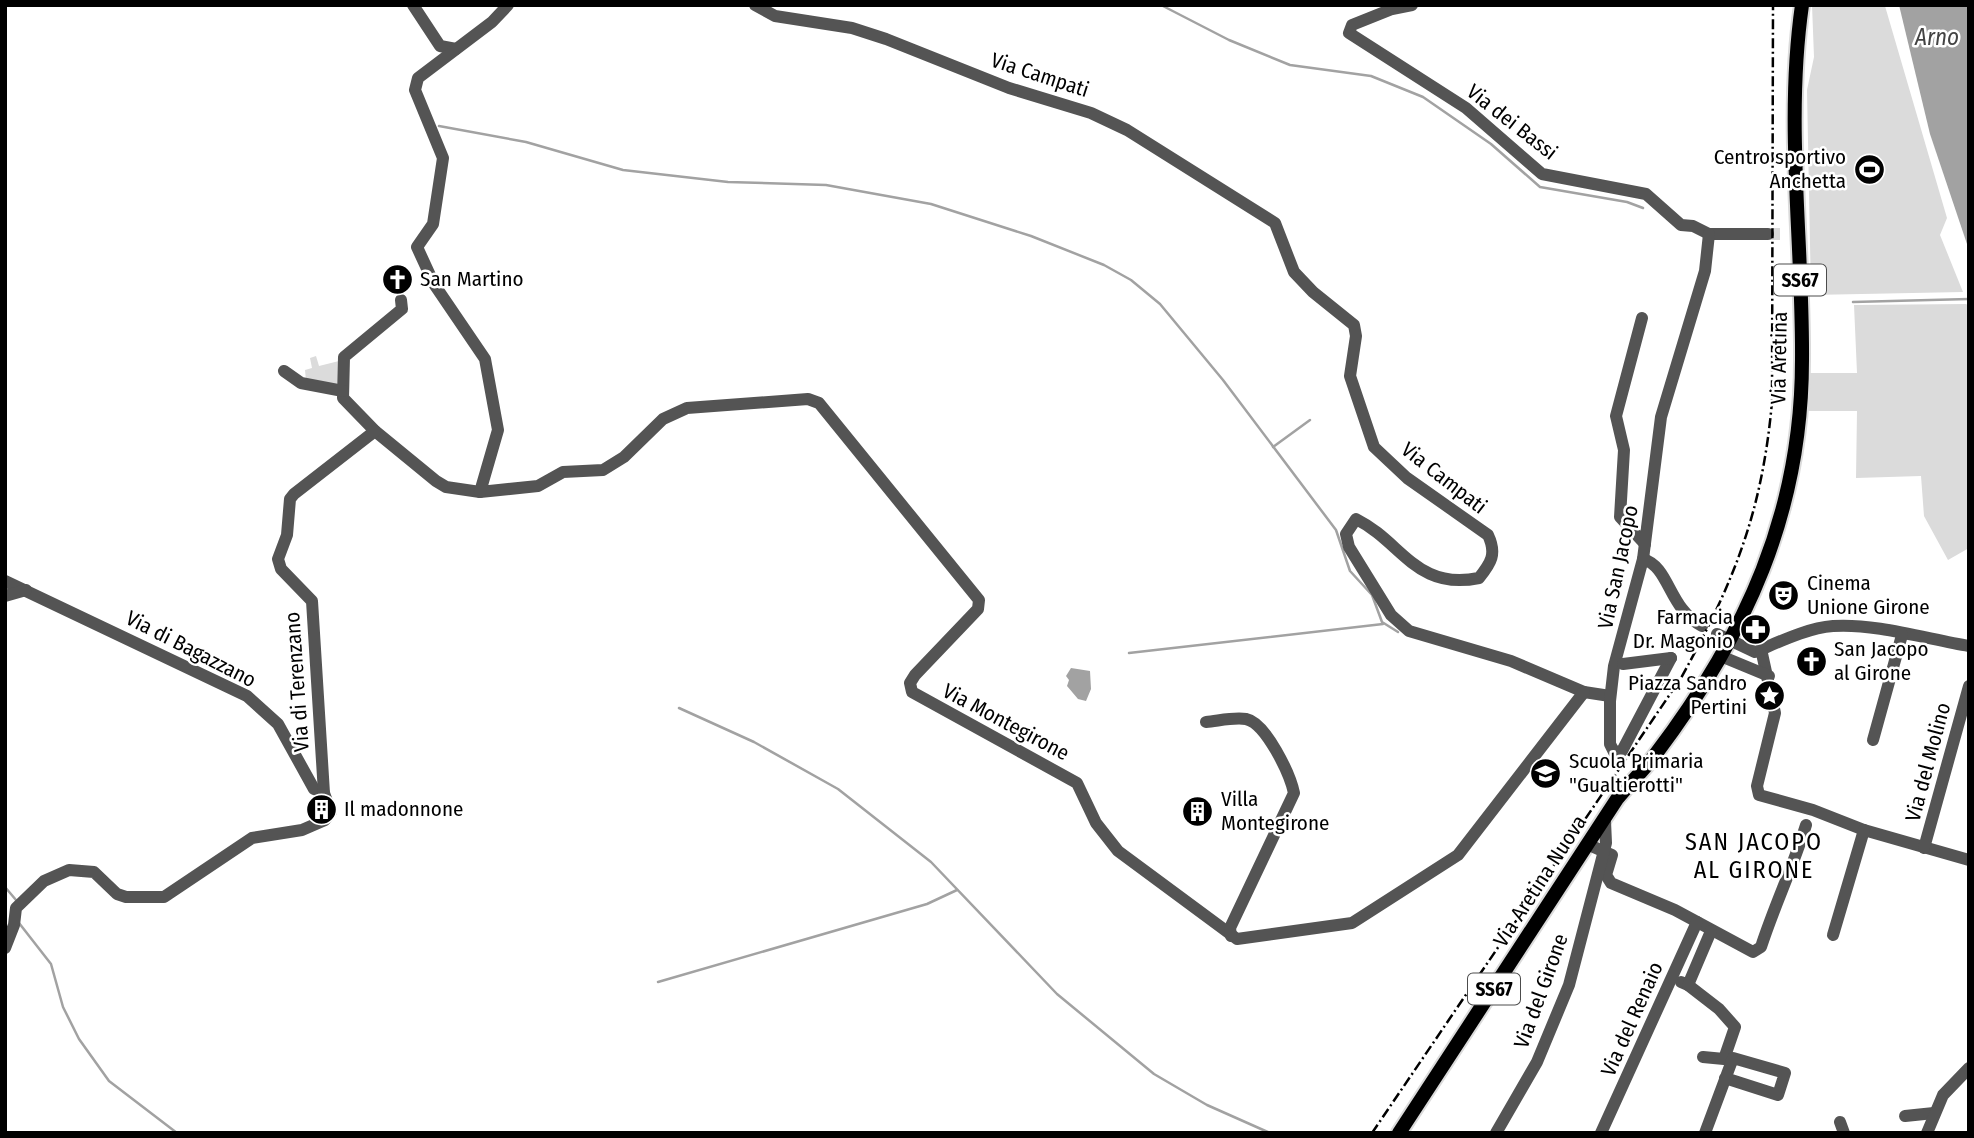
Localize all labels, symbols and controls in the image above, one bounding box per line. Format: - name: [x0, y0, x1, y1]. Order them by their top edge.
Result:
- water label: Arno: [1914, 23, 1959, 51]
- street label: Via Campati: [988, 47, 1092, 103]
- street label: Via dei Bassi: [1462, 79, 1562, 165]
- place label: Centro sportivo Anchetta: [1714, 144, 1846, 194]
- sports icon: Centro sportivo Anchetta: [1852, 152, 1886, 186]
- church icon: San Martino: [380, 262, 414, 296]
- road number: SS67: [1774, 264, 1826, 296]
- place label: San Martino: [420, 266, 524, 292]
- street label: Via Aretina: [1765, 311, 1793, 405]
- street label: Via Campati: [1396, 436, 1492, 520]
- street label: Via San Jacopo: [1592, 503, 1644, 631]
- place label: Cinema Unione Girone: [1807, 570, 1930, 620]
- theatre icon: Cinema Unione Girone: [1767, 578, 1801, 612]
- place label: Farmacia Dr. Magonio: [1633, 604, 1733, 654]
- street label: Via di Bagazzano: [121, 605, 261, 693]
- street label: Via di Terenzano: [279, 611, 315, 753]
- pharmacy icon: Farmacia Dr. Magonio: [1739, 612, 1773, 646]
- place label: San Jacopo al Girone: [1834, 636, 1929, 686]
- church icon: San Jacopo al Girone: [1794, 644, 1828, 678]
- place label: Piazza Sandro Pertini: [1628, 670, 1747, 720]
- street label: Via Montegirone: [938, 678, 1074, 766]
- place icon: Piazza Sandro Pertini: [1753, 678, 1787, 712]
- street label: Via del Molino: [1900, 700, 1956, 824]
- place label: Scuola Primaria "Gualtierotti": [1569, 748, 1703, 798]
- school or university icon: Scuola Primaria "Gualtierotti": [1529, 756, 1563, 790]
- place label: Villa Montegirone: [1221, 786, 1329, 836]
- building icon: Il madonnone: [304, 792, 338, 826]
- building icon: Villa Montegirone: [1181, 794, 1215, 828]
- place label: Il madonnone: [344, 796, 463, 822]
- street label: Via Aretina Nuova: [1488, 810, 1592, 952]
- district label: SAN JACOPO AL GIRONE: [1685, 828, 1823, 884]
- street label: Via del Girone: [1508, 930, 1574, 1052]
- street label: Via del Renaio: [1595, 958, 1669, 1080]
- road number: SS67: [1468, 973, 1520, 1004]

